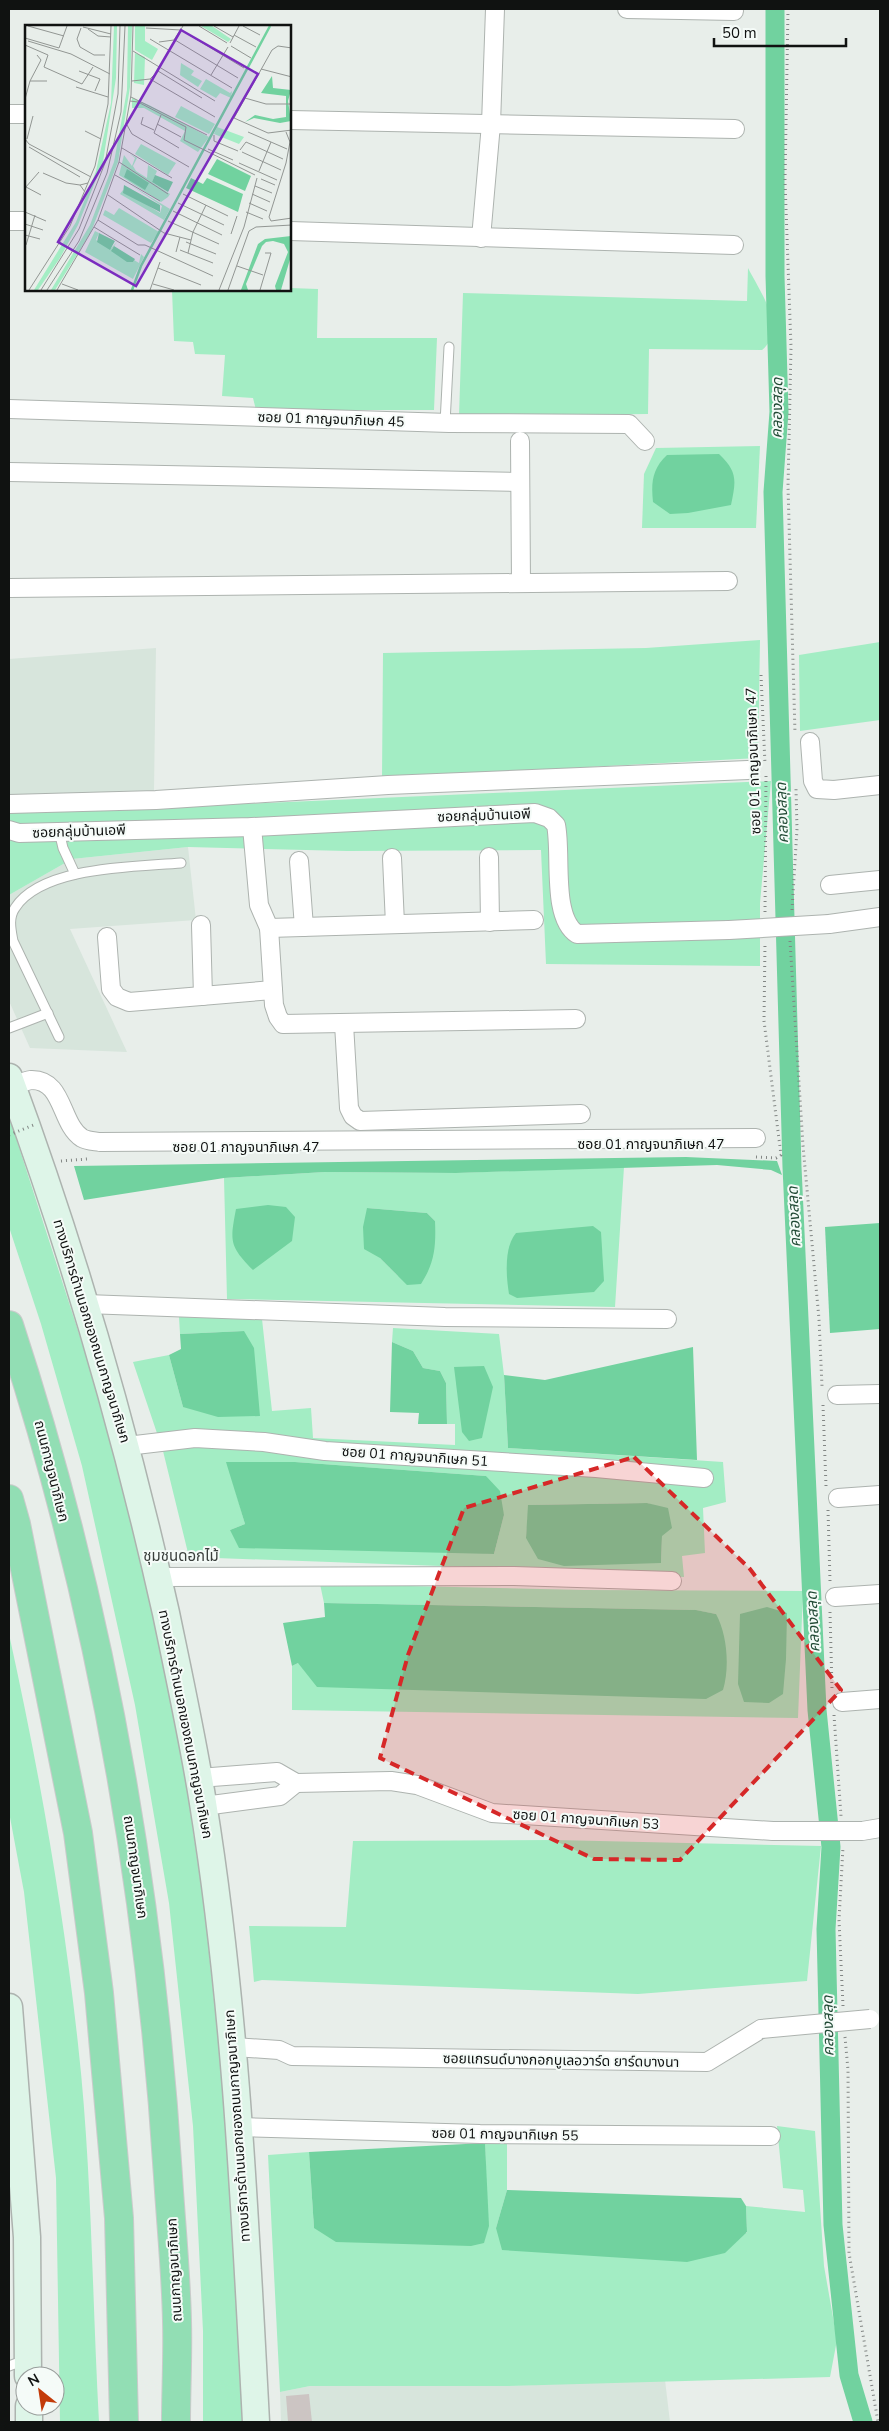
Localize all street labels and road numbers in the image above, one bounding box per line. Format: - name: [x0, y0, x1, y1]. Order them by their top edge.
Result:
- street label: ซอย 01 กาญจนาภิเษก 45: [257, 407, 405, 432]
- street label: ซอย 01 กาญจนาภิเษก 47: [741, 687, 766, 835]
- street label: ซอยกลุ่มบ้านเอพี: [437, 804, 531, 827]
- street label: ซอยกลุ่มบ้านเอพี: [32, 820, 126, 843]
- street label: ซอย 01 กาญจนาภิเษก 47: [578, 1135, 724, 1154]
- street label: ซอย 01 กาญจนาภิเษก 47: [173, 1138, 319, 1157]
- street label: ทางบริการด้านนอกของถนนกาญจนาภิเษก: [48, 1217, 135, 1445]
- street label: ถนนกาญจนาภิเษก: [30, 1418, 73, 1524]
- street label: ซอย 01 กาญจนากิเษก 51: [341, 1442, 489, 1471]
- street label: ทางบริการด้านนอกของถนนกาญจนาภิเษก: [154, 1608, 217, 1840]
- street label: ซอย 01 กาญจนากิเษก 53: [512, 1805, 660, 1834]
- street label: ถนนกาญจนาภิเษก: [119, 1814, 152, 1920]
- street label: ทางบริการด้านนอกของถนนกาญจนาภิเษก: [220, 2009, 255, 2243]
- street label: ซอยแกรนด์บางกอกบูเลอวาร์ด ยาร์ดบางนา: [443, 2049, 679, 2072]
- street label: ซอย 01 กาญจนากิเษก 55: [431, 2124, 579, 2145]
- street label: ถนนกาญจนาภิเษก: [162, 2218, 187, 2322]

